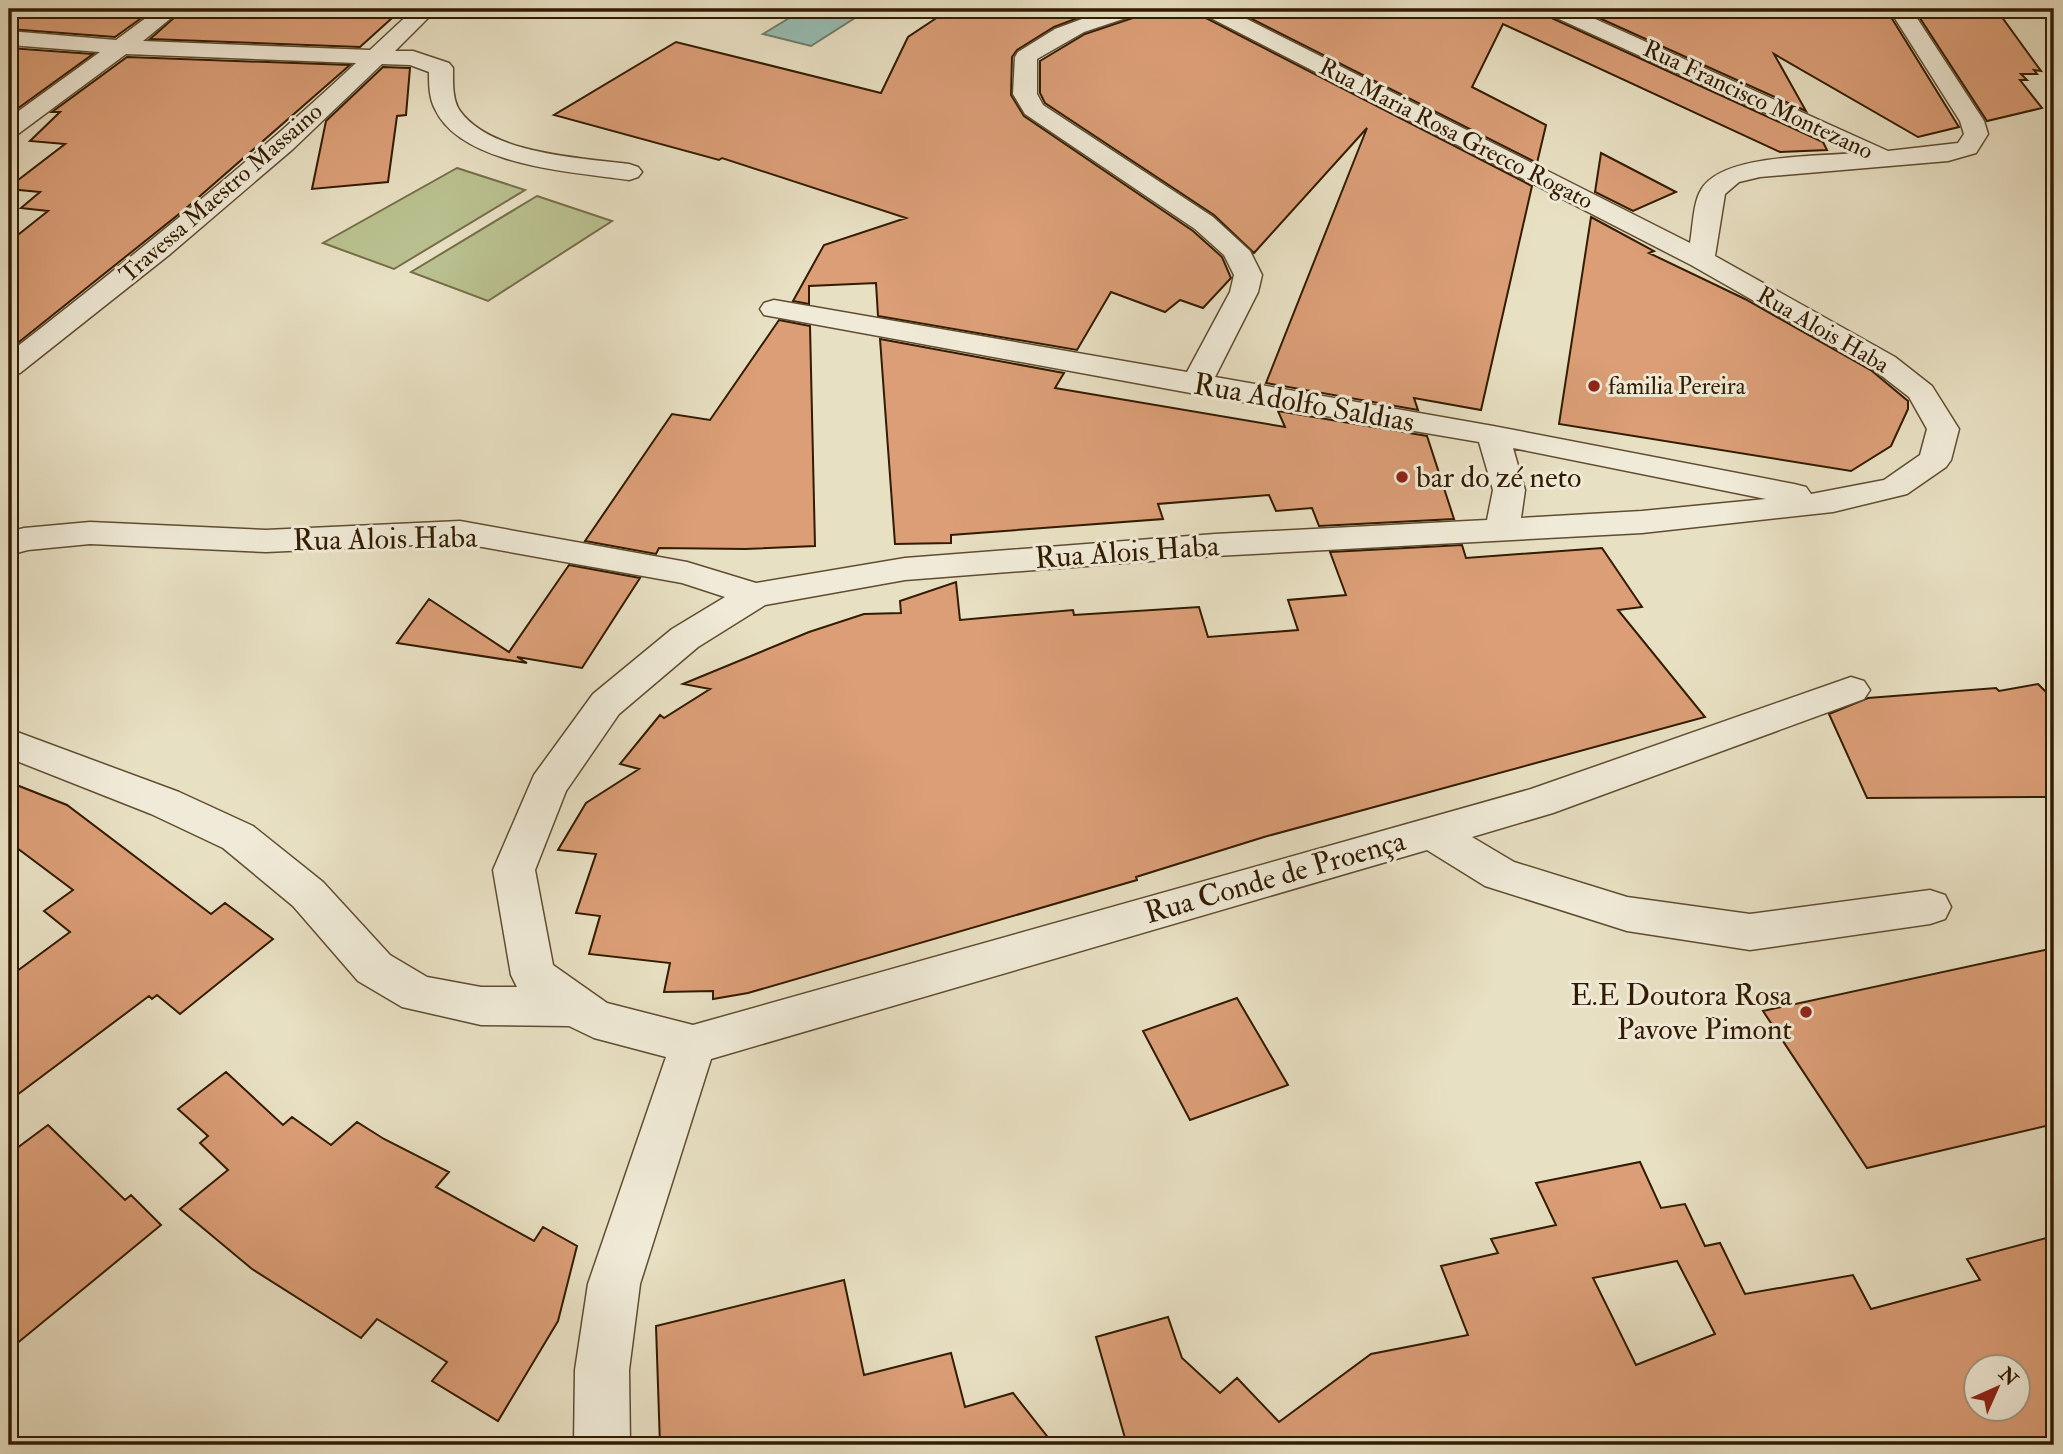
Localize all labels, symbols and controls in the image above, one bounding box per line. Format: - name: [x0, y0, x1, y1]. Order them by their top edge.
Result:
- street label: Rua Francisco Montezano: [1638, 33, 1878, 167]
- street label: Rua Maria Rosa Grecco Rogato: [1314, 51, 1598, 217]
- street label: Travessa Maestro Massaino: [113, 96, 329, 290]
- street label: Rua Alois Haba: [1751, 280, 1896, 381]
- street label: Rua Adolfo Saldias: [1191, 365, 1417, 441]
- place label: familia Pereira: [1608, 371, 1747, 402]
- marker: familia Pereira: [1586, 378, 1602, 394]
- place label: bar do zé neto: [1416, 459, 1582, 496]
- marker: bar do zé neto: [1394, 469, 1410, 485]
- street label: Rua Alois Haba: [292, 519, 478, 559]
- street label: Rua Alois Haba: [1034, 527, 1221, 577]
- street label: Rua Conde de Proença: [1140, 822, 1410, 932]
- place label: E.E Doutora Rosa Pavove Pimont: [1570, 977, 1793, 1048]
- marker: E.E Doutora Rosa Pavove Pimont: [1798, 1004, 1814, 1020]
- north arrow: [1962, 1352, 2032, 1422]
- text: N: [1993, 1361, 2024, 1392]

